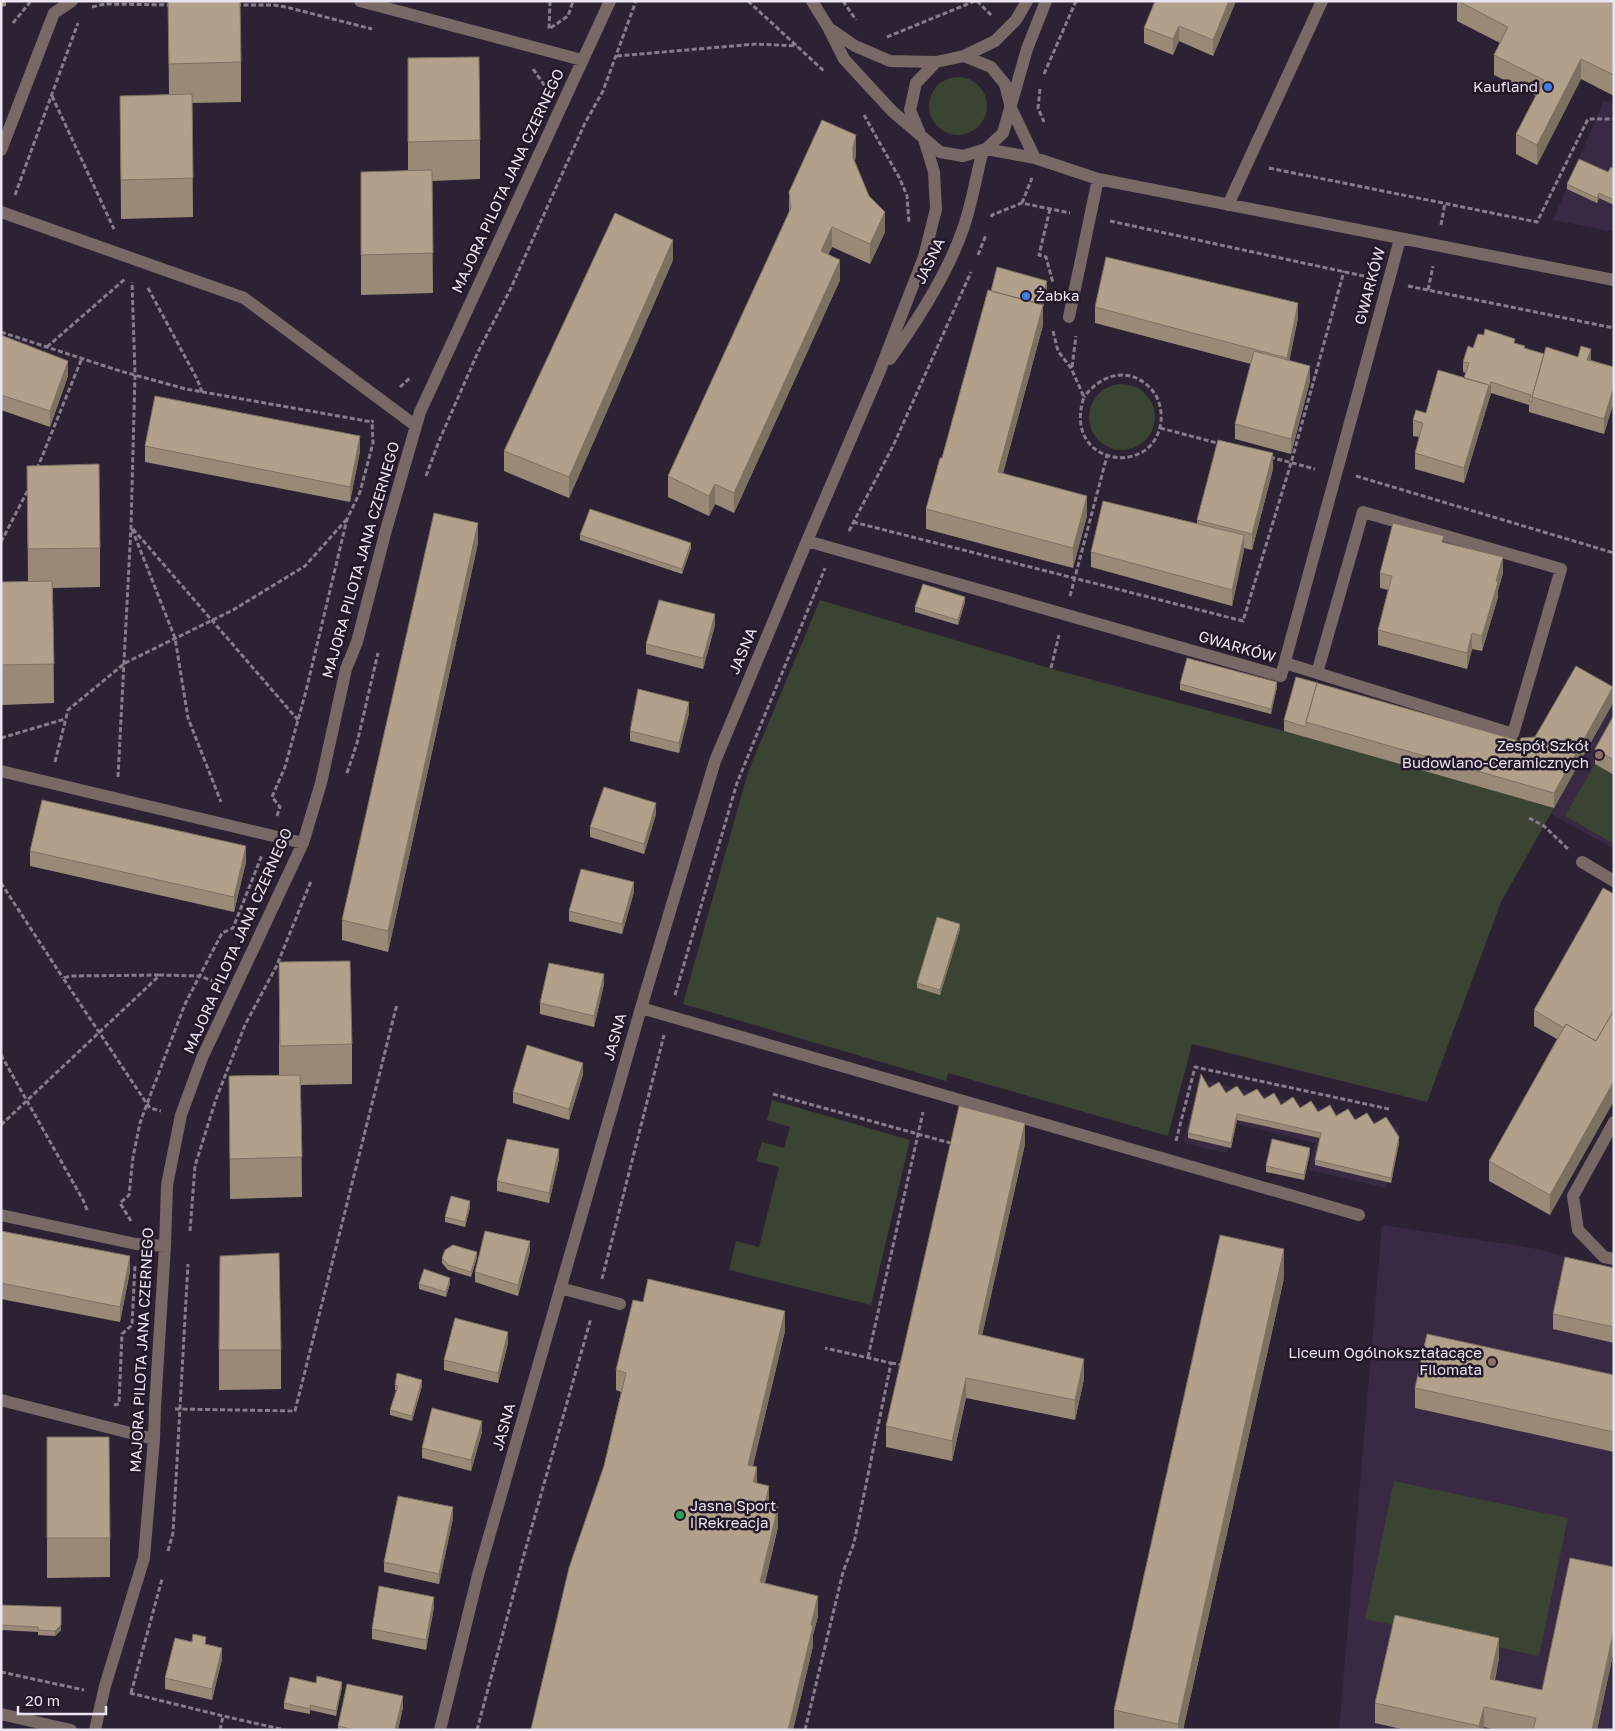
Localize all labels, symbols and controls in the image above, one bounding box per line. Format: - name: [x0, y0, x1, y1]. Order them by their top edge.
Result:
- street label: MAJORA PILOTA JANA CZERNEGO: [447, 66, 567, 296]
- place label: Kaufland: [1473, 77, 1538, 95]
- marker: Kaufland: [1542, 81, 1554, 93]
- street label: JASNA: [910, 235, 948, 286]
- street label: GWARKÓW: [1350, 245, 1388, 327]
- place label: Żabka: [1036, 286, 1080, 304]
- marker: Żabka: [1020, 290, 1032, 302]
- street label: MAJORA PILOTA JANA CZERNEGO: [318, 439, 403, 680]
- street label: JASNA: [724, 625, 760, 677]
- street label: GWARKÓW: [1197, 626, 1278, 666]
- place label: Zespół Szkół Budowlano-Ceramicznych: [1402, 736, 1589, 771]
- marker: Zespół Szkół Budowlano-Ceramicznych: [1593, 749, 1605, 761]
- street label: MAJORA PILOTA JANA CZERNEGO: [179, 825, 295, 1056]
- street label: JASNA: [599, 1011, 629, 1063]
- street label: MAJORA PILOTA JANA CZERNEGO: [126, 1227, 156, 1473]
- place label: Liceum Ogólnokształacące Filomata: [1288, 1343, 1482, 1378]
- marker: Liceum Ogólnokształacące Filomata: [1486, 1356, 1498, 1368]
- street label: JASNA: [488, 1401, 518, 1453]
- place label: Jasna Sport i Rekreacja: [690, 1496, 776, 1531]
- marker: Jasna Sport i Rekreacja: [674, 1509, 686, 1521]
- scale bar: [18, 1684, 105, 1716]
- text: 20 m: [25, 1691, 60, 1709]

